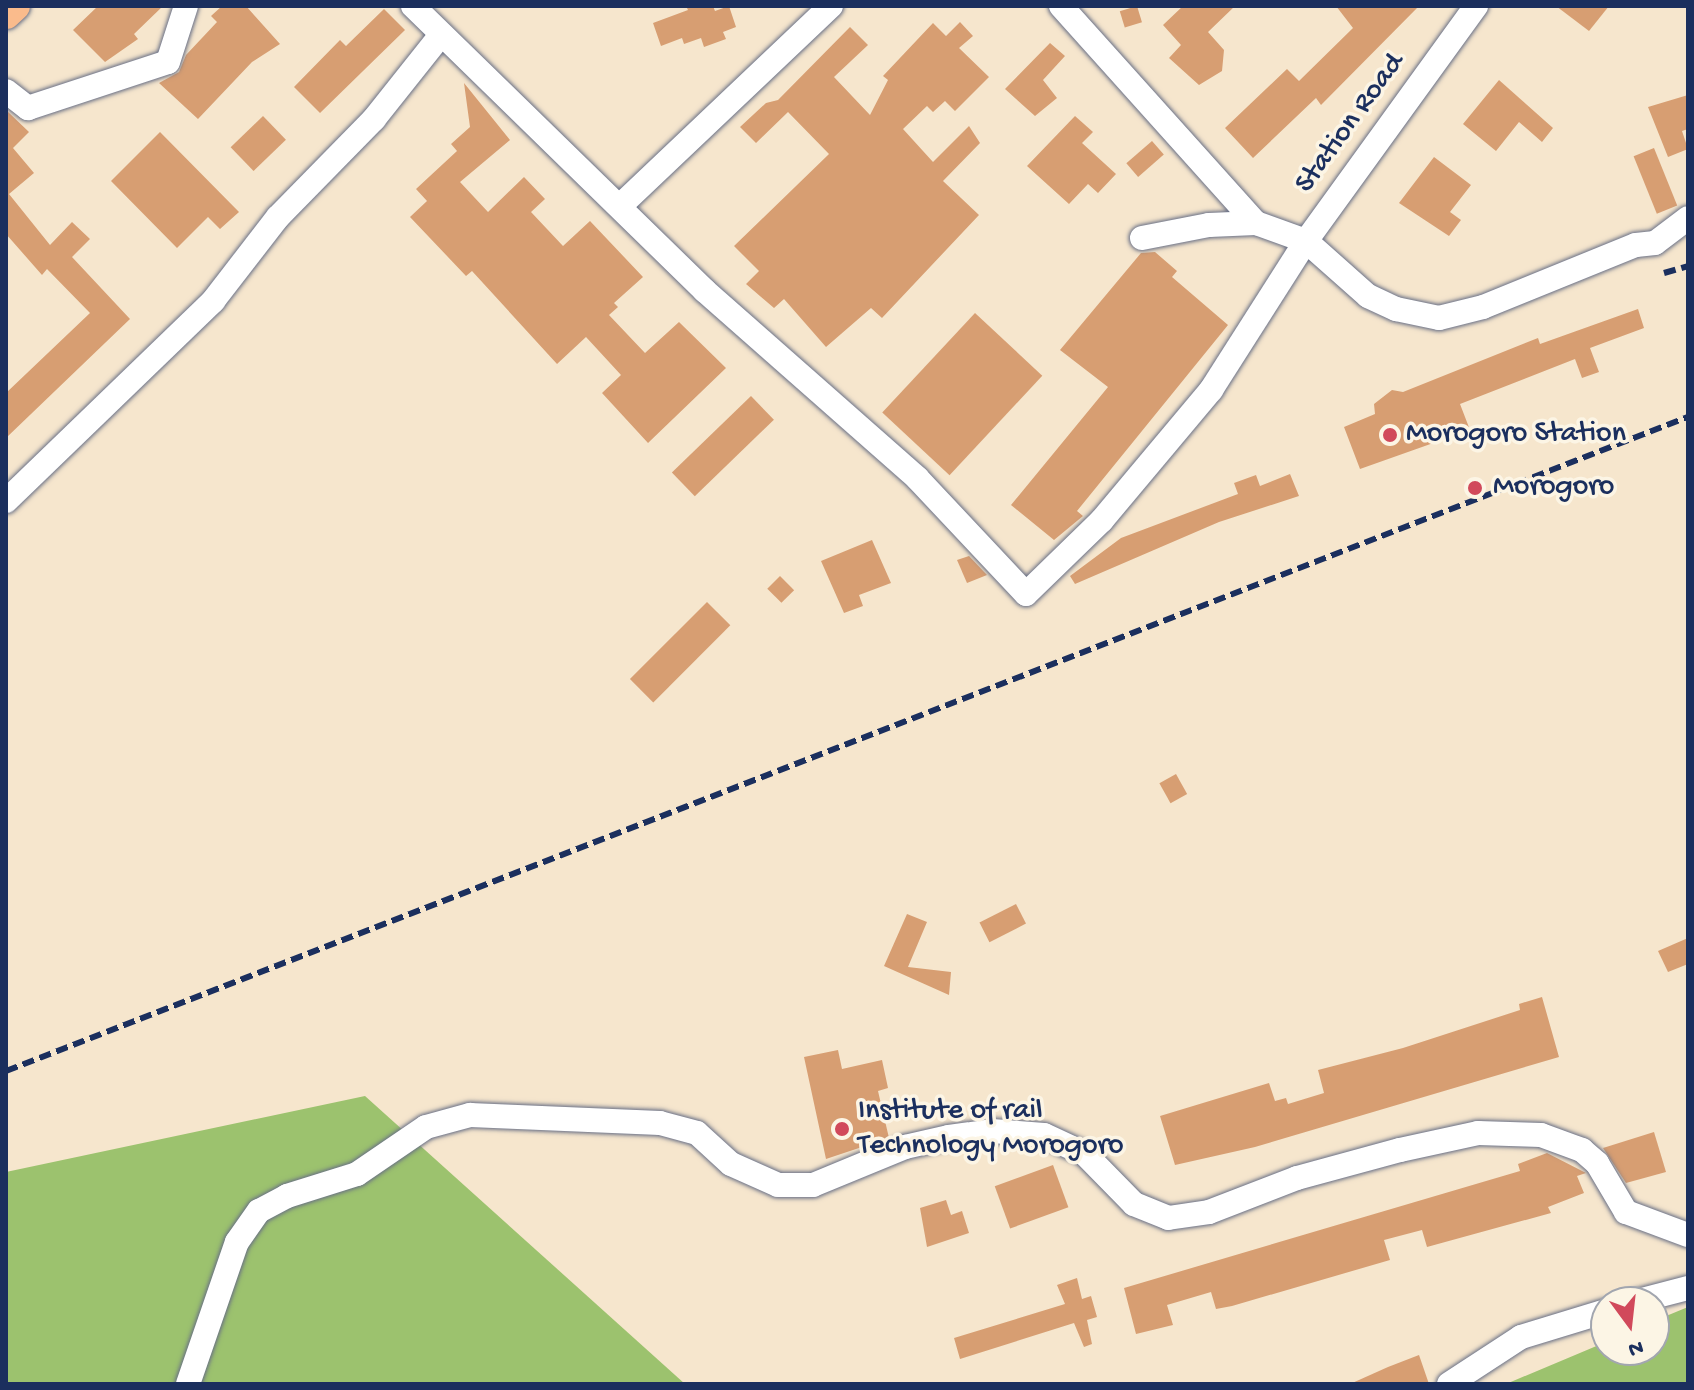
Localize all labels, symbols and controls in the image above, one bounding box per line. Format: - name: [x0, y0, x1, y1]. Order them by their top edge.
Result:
- street label: Station Road: [1288, 47, 1414, 201]
- place label: Morogoro Station: [1406, 417, 1626, 453]
- marker: Morogoro Station: [1381, 426, 1399, 444]
- place label: Morogoro: [1493, 470, 1614, 506]
- marker: Morogoro: [1464, 477, 1486, 499]
- place label: Institute of rail Technology Morogoro: [858, 1094, 1124, 1164]
- marker: Institute of rail Technology Morogoro: [833, 1120, 851, 1138]
- north arrow: [1590, 1286, 1670, 1366]
- text: N: [1625, 1333, 1646, 1362]

